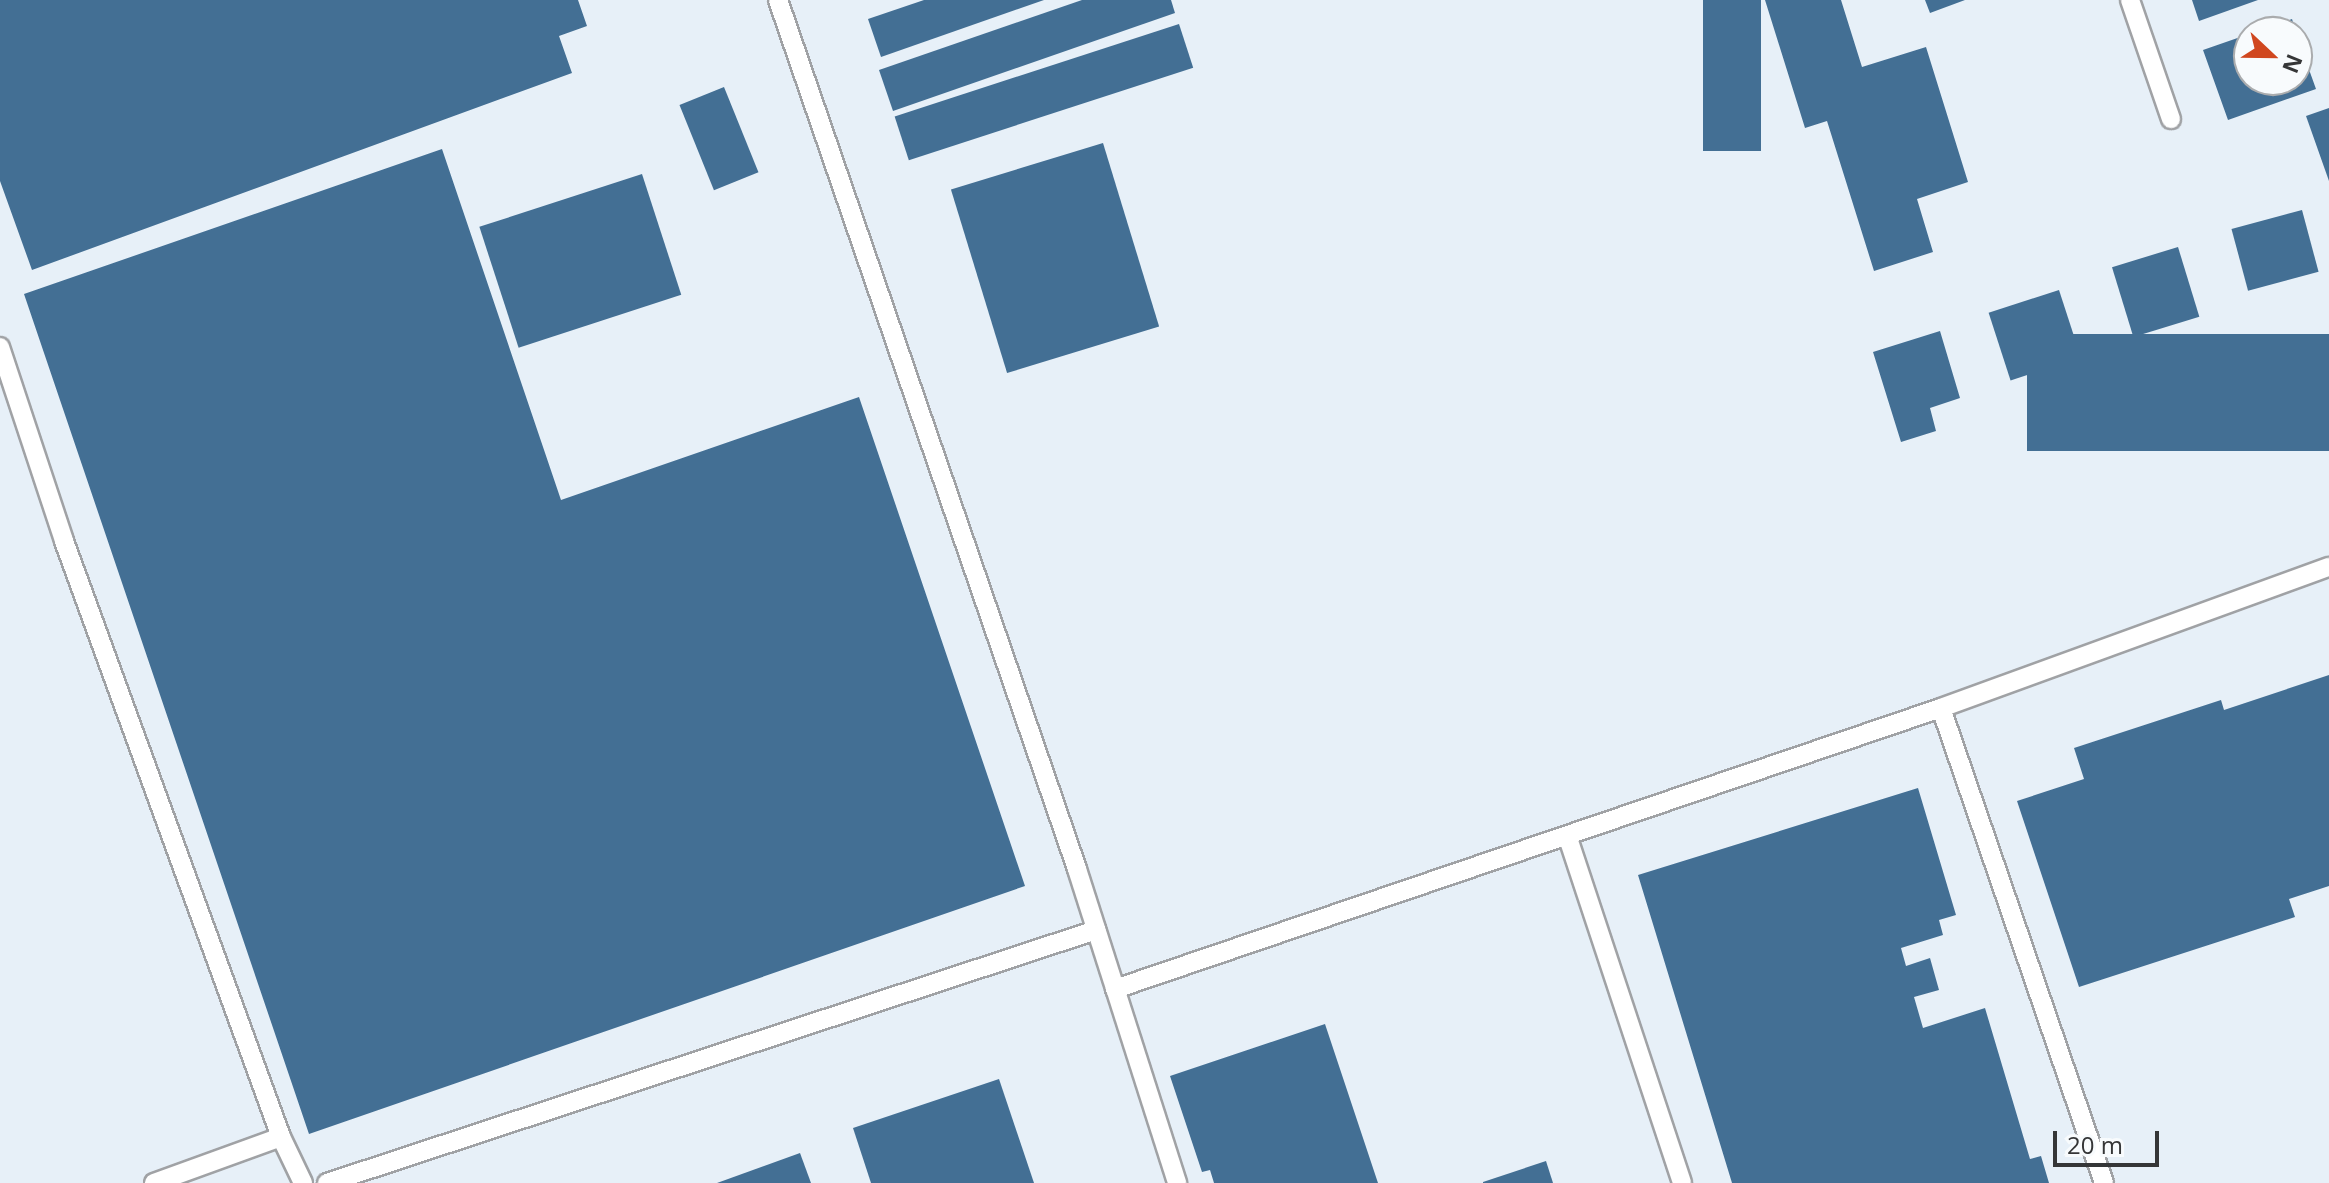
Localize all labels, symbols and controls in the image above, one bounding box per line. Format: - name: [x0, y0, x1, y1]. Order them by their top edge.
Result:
- north arrow: [2233, 16, 2313, 96]
- text: N: [2276, 50, 2311, 78]
- scale bar: [2057, 1115, 2163, 1165]
- text: 20 m: [2067, 1128, 2123, 1161]

